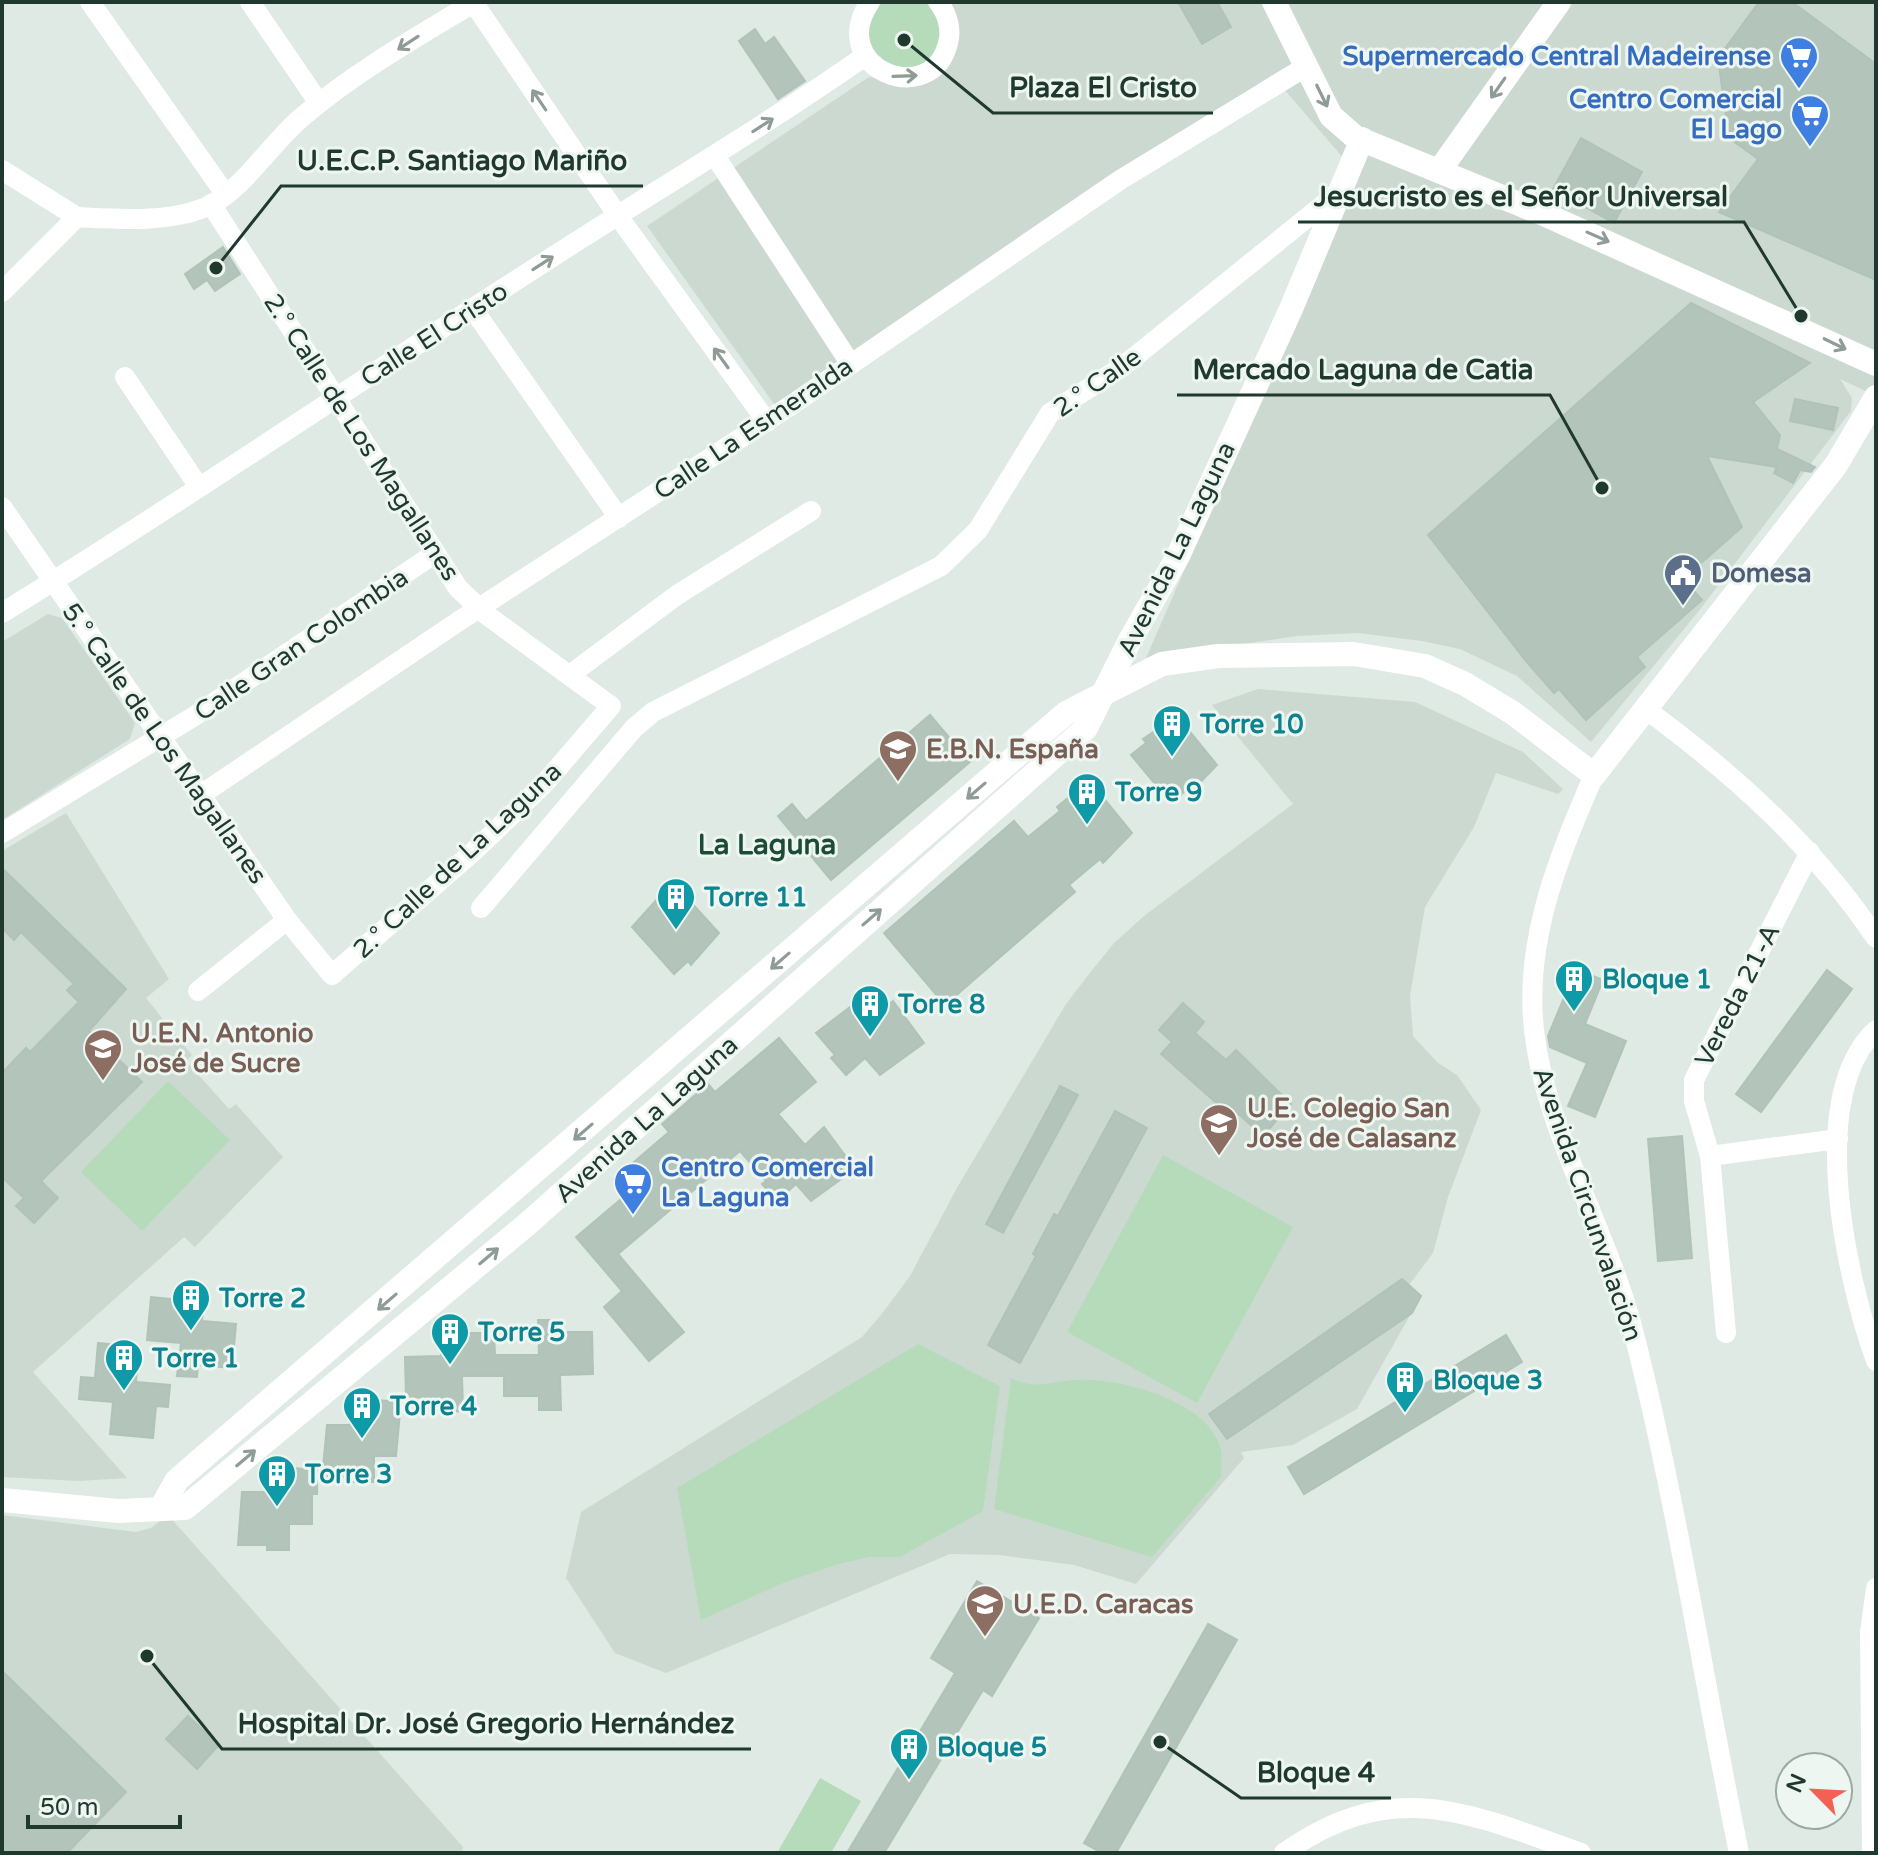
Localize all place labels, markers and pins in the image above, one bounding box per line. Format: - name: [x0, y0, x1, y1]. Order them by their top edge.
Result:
- supermarket icon: Supermercado Central Madeirense: [1778, 35, 1820, 90]
- place label: Supermercado Central Madeirense: [1342, 41, 1771, 72]
- callout: Plaza El Cristo: [993, 61, 1213, 113]
- place label: Centro Comercial El Lago: [1569, 84, 1782, 145]
- supermarket icon: Centro Comercial El Lago: [1789, 93, 1831, 148]
- callout: U.E.C.P. Santiago Mariño: [281, 134, 643, 186]
- callout: Jesucristo es el Señor Universal: [1298, 170, 1744, 222]
- callout: Mercado Laguna de Catia: [1177, 343, 1550, 395]
- public building icon: Domesa: [1662, 552, 1704, 607]
- place label: Domesa: [1711, 558, 1812, 589]
- building icon: Torre 10: [1151, 703, 1193, 758]
- place label: Torre 10: [1199, 709, 1304, 740]
- school or university icon: E.B.N. España: [877, 728, 919, 783]
- place label: E.B.N. España: [926, 734, 1099, 765]
- building icon: Torre 9: [1066, 771, 1108, 826]
- place label: Torre 9: [1114, 777, 1202, 808]
- building icon: Torre 11: [655, 876, 697, 931]
- place label: Torre 11: [703, 882, 808, 913]
- building icon: Bloque 1: [1553, 958, 1595, 1013]
- place label: Bloque 1: [1602, 964, 1712, 995]
- building icon: Torre 8: [849, 983, 891, 1038]
- place label: Torre 8: [897, 989, 985, 1020]
- place label: U.E.N. Antonio José de Sucre: [130, 1018, 314, 1079]
- school or university icon: U.E.N. Antonio José de Sucre: [82, 1027, 124, 1082]
- place label: U.E. Colegio San José de Calasanz: [1246, 1093, 1456, 1154]
- school or university icon: U.E. Colegio San José de Calasanz: [1198, 1102, 1240, 1157]
- place label: Centro Comercial La Laguna: [661, 1152, 874, 1213]
- supermarket icon: Centro Comercial La Laguna: [612, 1161, 654, 1216]
- building icon: Torre 2: [170, 1277, 212, 1332]
- place label: Torre 2: [218, 1283, 306, 1314]
- building icon: Torre 5: [429, 1311, 471, 1366]
- place label: Torre 5: [477, 1317, 565, 1348]
- building icon: Torre 1: [103, 1337, 145, 1392]
- place label: Torre 1: [151, 1343, 239, 1374]
- building icon: Bloque 3: [1384, 1359, 1426, 1414]
- place label: Bloque 3: [1433, 1365, 1543, 1396]
- building icon: Torre 4: [341, 1385, 383, 1440]
- place label: Torre 4: [389, 1391, 477, 1422]
- building icon: Torre 3: [256, 1453, 298, 1508]
- place label: Torre 3: [304, 1459, 392, 1490]
- school or university icon: U.E.D. Caracas: [964, 1583, 1006, 1638]
- place label: U.E.D. Caracas: [1013, 1589, 1193, 1620]
- callout: Hospital Dr. José Gregorio Hernández: [222, 1697, 751, 1749]
- building icon: Bloque 5: [888, 1726, 930, 1781]
- place label: Bloque 5: [937, 1732, 1047, 1763]
- callout: Bloque 4: [1241, 1746, 1391, 1798]

